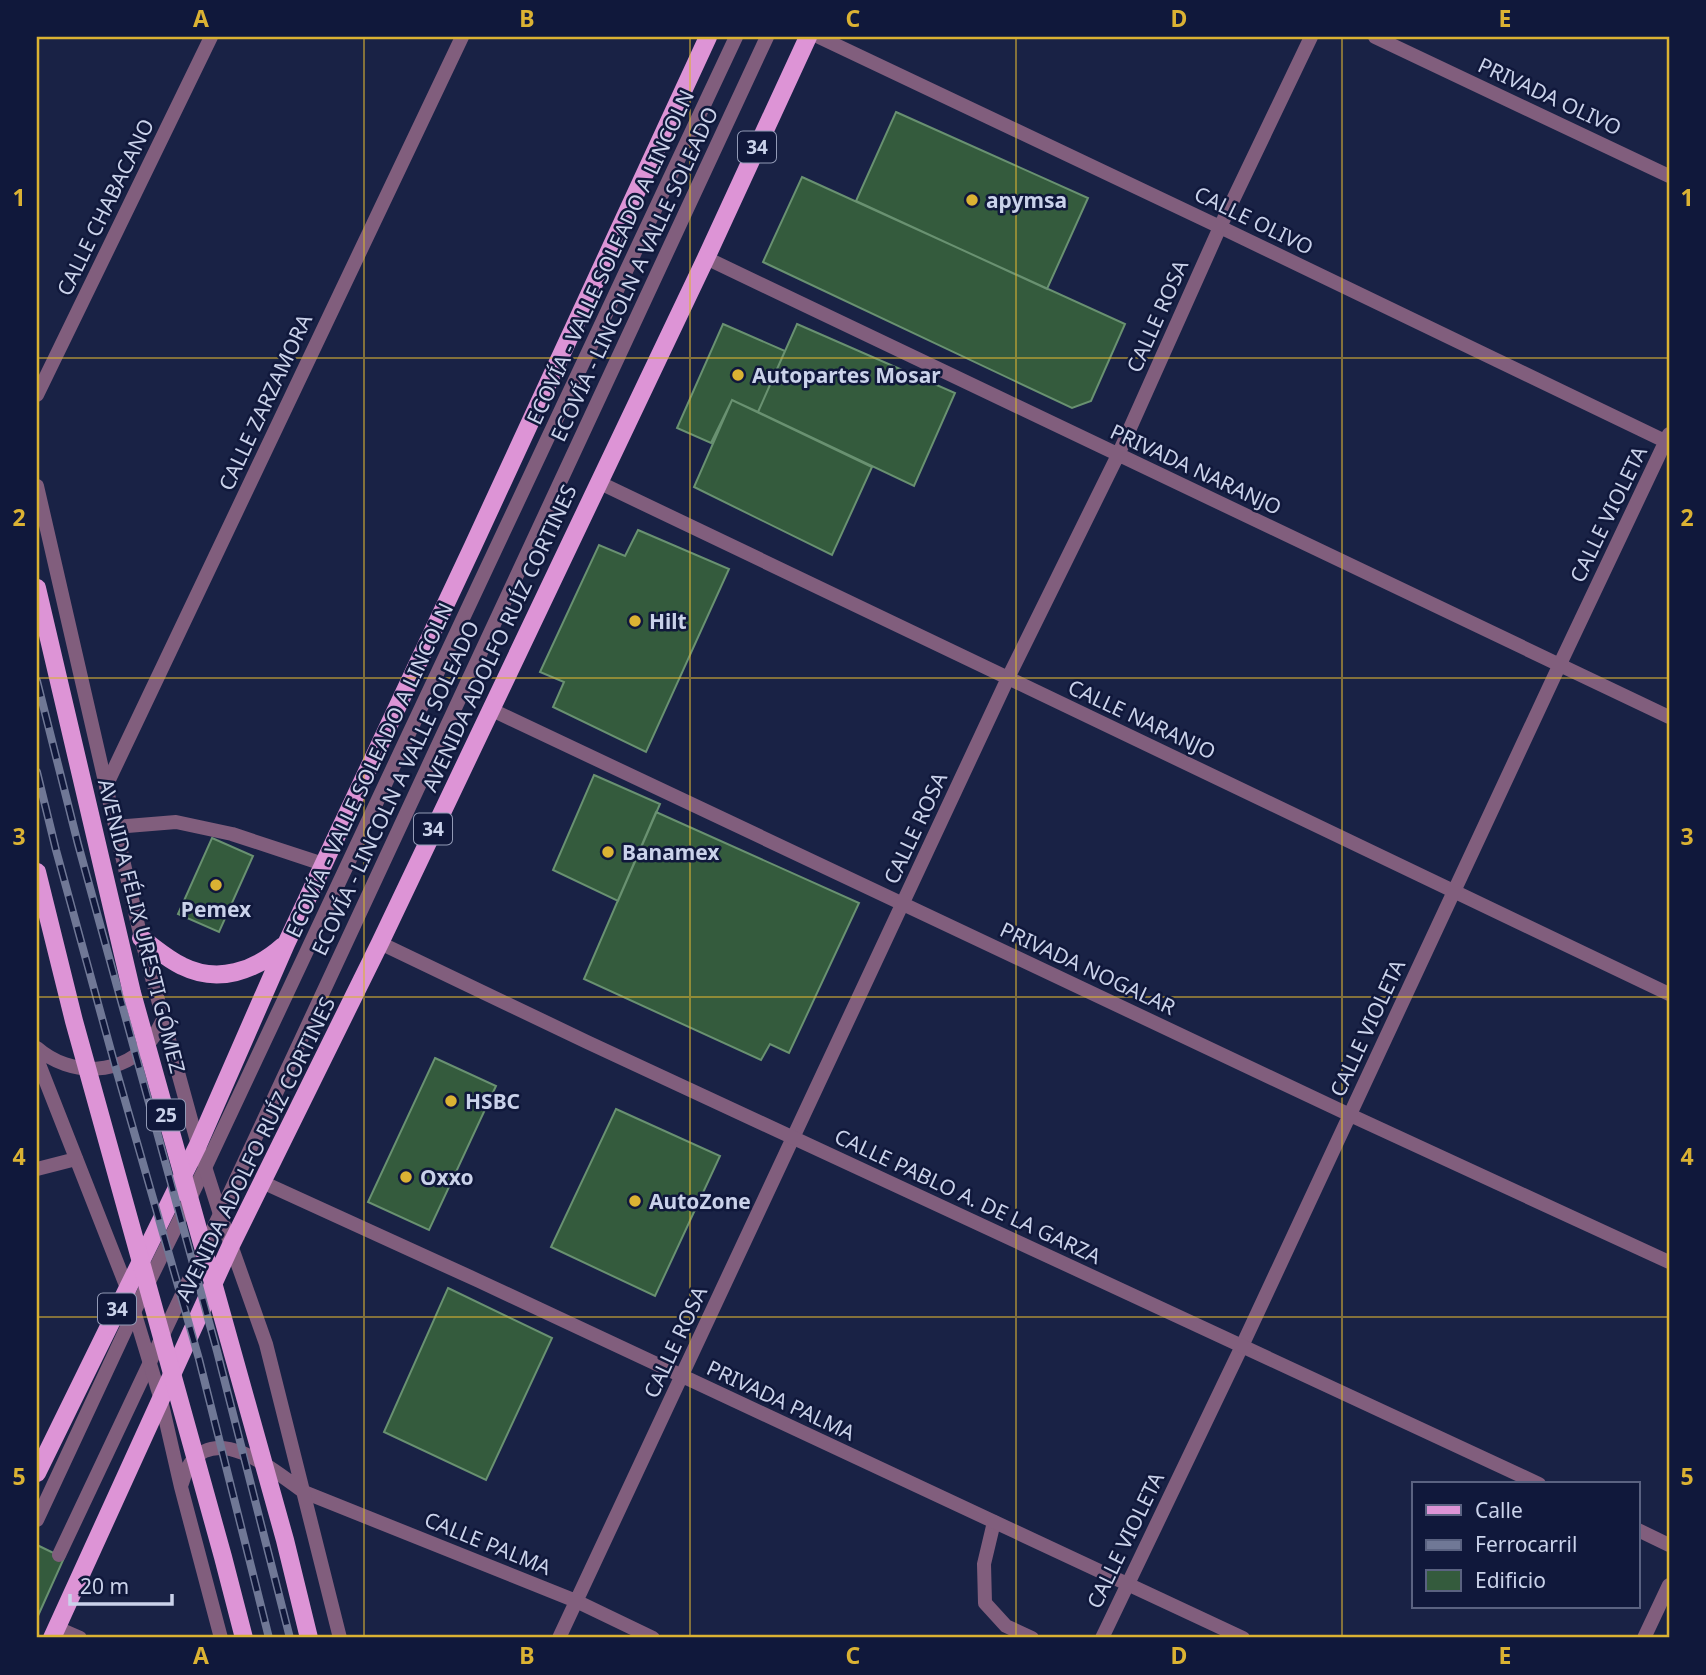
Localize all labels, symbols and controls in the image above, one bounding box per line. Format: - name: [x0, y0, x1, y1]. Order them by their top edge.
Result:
- text: A: [193, 2, 209, 34]
- text: B: [519, 2, 535, 34]
- text: C: [846, 2, 861, 34]
- text: D: [1171, 2, 1187, 34]
- text: E: [1499, 2, 1511, 34]
- street label: PRIVADA OLIVO: [1474, 51, 1626, 141]
- street label: ECOVÍA - VALLE SOLEADO A LINCOLN: [520, 85, 700, 429]
- street label: ECOVÍA - LINCOLN A VALLE SOLEADO: [544, 102, 724, 446]
- street label: CALLE CHABACANO: [50, 114, 160, 300]
- road number: 34: [738, 132, 776, 162]
- street label: CALLE OLIVO: [1190, 179, 1318, 261]
- text: 1: [12, 181, 26, 213]
- text: 1: [1680, 181, 1694, 213]
- place label: apymsa: [986, 186, 1067, 214]
- marker: apymsa: [964, 192, 980, 208]
- street label: CALLE ROSA: [1120, 255, 1194, 377]
- street label: CALLE ZARZAMORA: [212, 309, 318, 495]
- place label: Autopartes Mosar: [752, 361, 941, 389]
- marker: Autopartes Mosar: [730, 367, 746, 383]
- street label: PRIVADA NARANJO: [1106, 417, 1286, 521]
- street label: CALLE VIOLETA: [1563, 441, 1653, 587]
- street label: AVENIDA ADOLFO RUÍZ CORTINES: [415, 480, 583, 796]
- text: 2: [12, 501, 26, 533]
- text: 2: [1680, 501, 1694, 533]
- street label: ECOVÍA - VALLE SOLEADO A LINCOLN: [279, 598, 459, 942]
- place label: Hilt: [649, 607, 687, 635]
- marker: Hilt: [627, 613, 643, 629]
- street label: ECOVÍA - LINCOLN A VALLE SOLEADO: [305, 616, 485, 960]
- street label: CALLE NARANJO: [1064, 673, 1220, 765]
- street label: CALLE ROSA: [877, 767, 953, 888]
- street label: AVENIDA FÉLIX URESTI GÓMEZ: [92, 776, 192, 1076]
- road number: 34: [414, 814, 452, 844]
- text: 3: [12, 820, 26, 852]
- text: 3: [1680, 820, 1694, 852]
- place label: Banamex: [622, 838, 720, 866]
- marker: Banamex: [600, 844, 616, 860]
- marker: Pemex: [208, 877, 224, 893]
- place label: Pemex: [181, 895, 252, 923]
- street label: PRIVADA NOGALAR: [996, 915, 1180, 1021]
- street label: CALLE VIOLETA: [1323, 954, 1411, 1101]
- street label: AVENIDA ADOLFO RUÍZ CORTINES: [169, 992, 341, 1306]
- place label: HSBC: [465, 1087, 520, 1115]
- marker: HSBC: [443, 1093, 459, 1109]
- road number: 25: [147, 1100, 185, 1130]
- street label: CALLE PABLO A. DE LA GARZA: [830, 1122, 1106, 1270]
- text: 4: [12, 1140, 26, 1172]
- text: 4: [1680, 1140, 1694, 1172]
- place label: Oxxo: [420, 1163, 474, 1191]
- marker: Oxxo: [398, 1169, 414, 1185]
- place label: AutoZone: [649, 1187, 751, 1215]
- marker: AutoZone: [627, 1193, 643, 1209]
- street label: CALLE ROSA: [637, 1281, 713, 1402]
- road number: 34: [98, 1294, 136, 1324]
- street label: PRIVADA PALMA: [702, 1353, 860, 1447]
- text: 5: [12, 1460, 26, 1492]
- text: 5: [1680, 1460, 1694, 1492]
- street label: CALLE VIOLETA: [1080, 1467, 1170, 1613]
- legend: [1412, 1482, 1640, 1608]
- text: Calle: [1475, 1496, 1523, 1524]
- street label: CALLE PALMA: [420, 1505, 556, 1581]
- text: Ferrocarril: [1475, 1530, 1577, 1558]
- scale bar: [70, 1563, 172, 1607]
- text: Edificio: [1475, 1566, 1546, 1594]
- text: 20 m: [80, 1572, 129, 1600]
- text: A: [193, 1639, 209, 1671]
- text: B: [519, 1639, 535, 1671]
- text: C: [846, 1639, 861, 1671]
- text: D: [1171, 1639, 1187, 1671]
- text: E: [1499, 1639, 1511, 1671]

